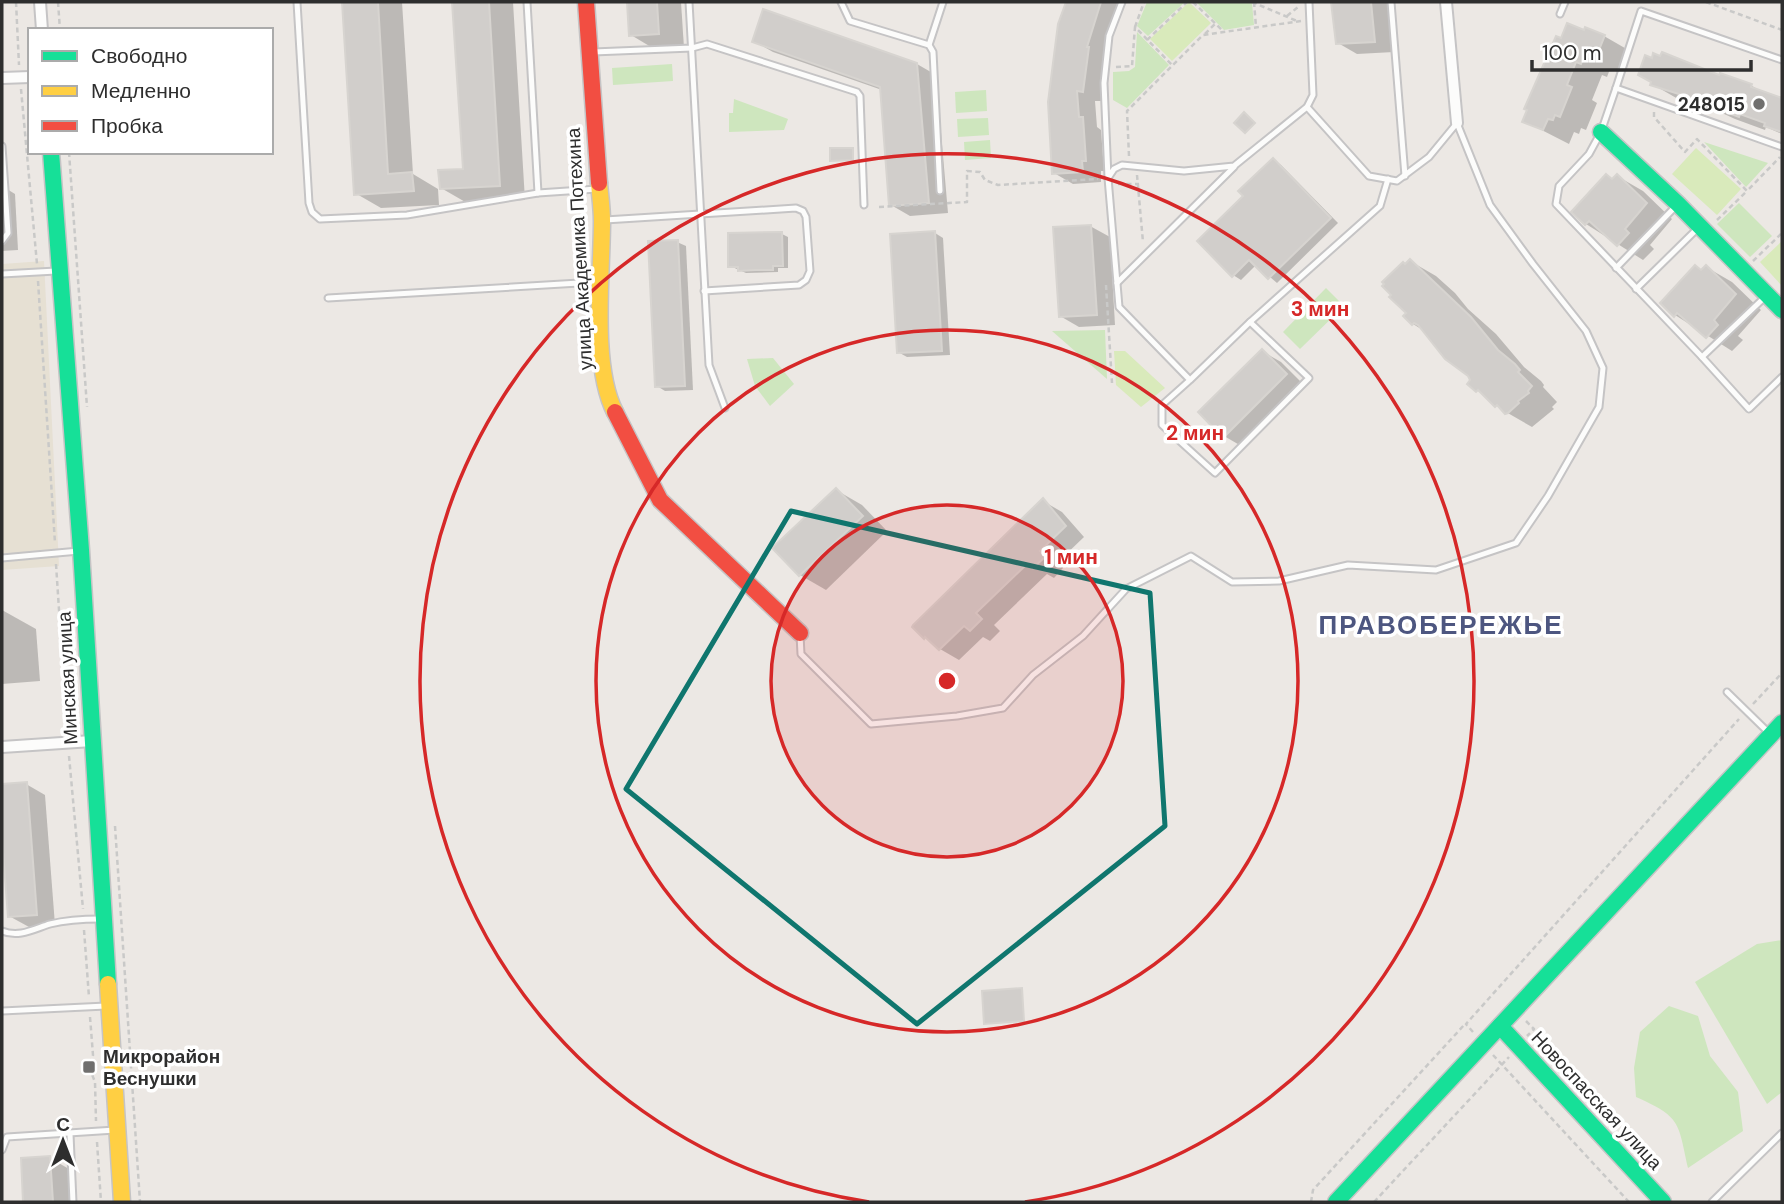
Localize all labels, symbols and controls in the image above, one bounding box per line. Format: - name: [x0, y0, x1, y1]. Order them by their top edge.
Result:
- legend: [28, 28, 273, 154]
- scale bar: [1532, 28, 1751, 72]
- text: 100 m: [1542, 39, 1602, 67]
- text: Свободно: [91, 42, 188, 70]
- text: Медленно: [91, 77, 191, 105]
- place label: 248015: [1678, 92, 1745, 117]
- marker: 248015: [1751, 96, 1767, 112]
- text: Пробка: [91, 112, 163, 140]
- street label: улица Академика Потехина: [561, 127, 598, 371]
- text: 3 мин: [1291, 295, 1349, 323]
- text: 2 мин: [1166, 419, 1224, 447]
- text: 1 мин: [1044, 543, 1098, 571]
- district label: ПРАВОБЕРЕЖЬЕ: [1318, 608, 1564, 642]
- street label: Минская улица: [52, 610, 83, 745]
- centre of rings: [935, 669, 959, 693]
- street label: Новоспасская улица: [1526, 1026, 1668, 1175]
- place label: Микрорайон Веснушки: [103, 1044, 220, 1091]
- marker: Микрорайон Веснушки: [81, 1059, 97, 1075]
- north arrow: [28, 1106, 98, 1176]
- text: С: [56, 1112, 70, 1137]

